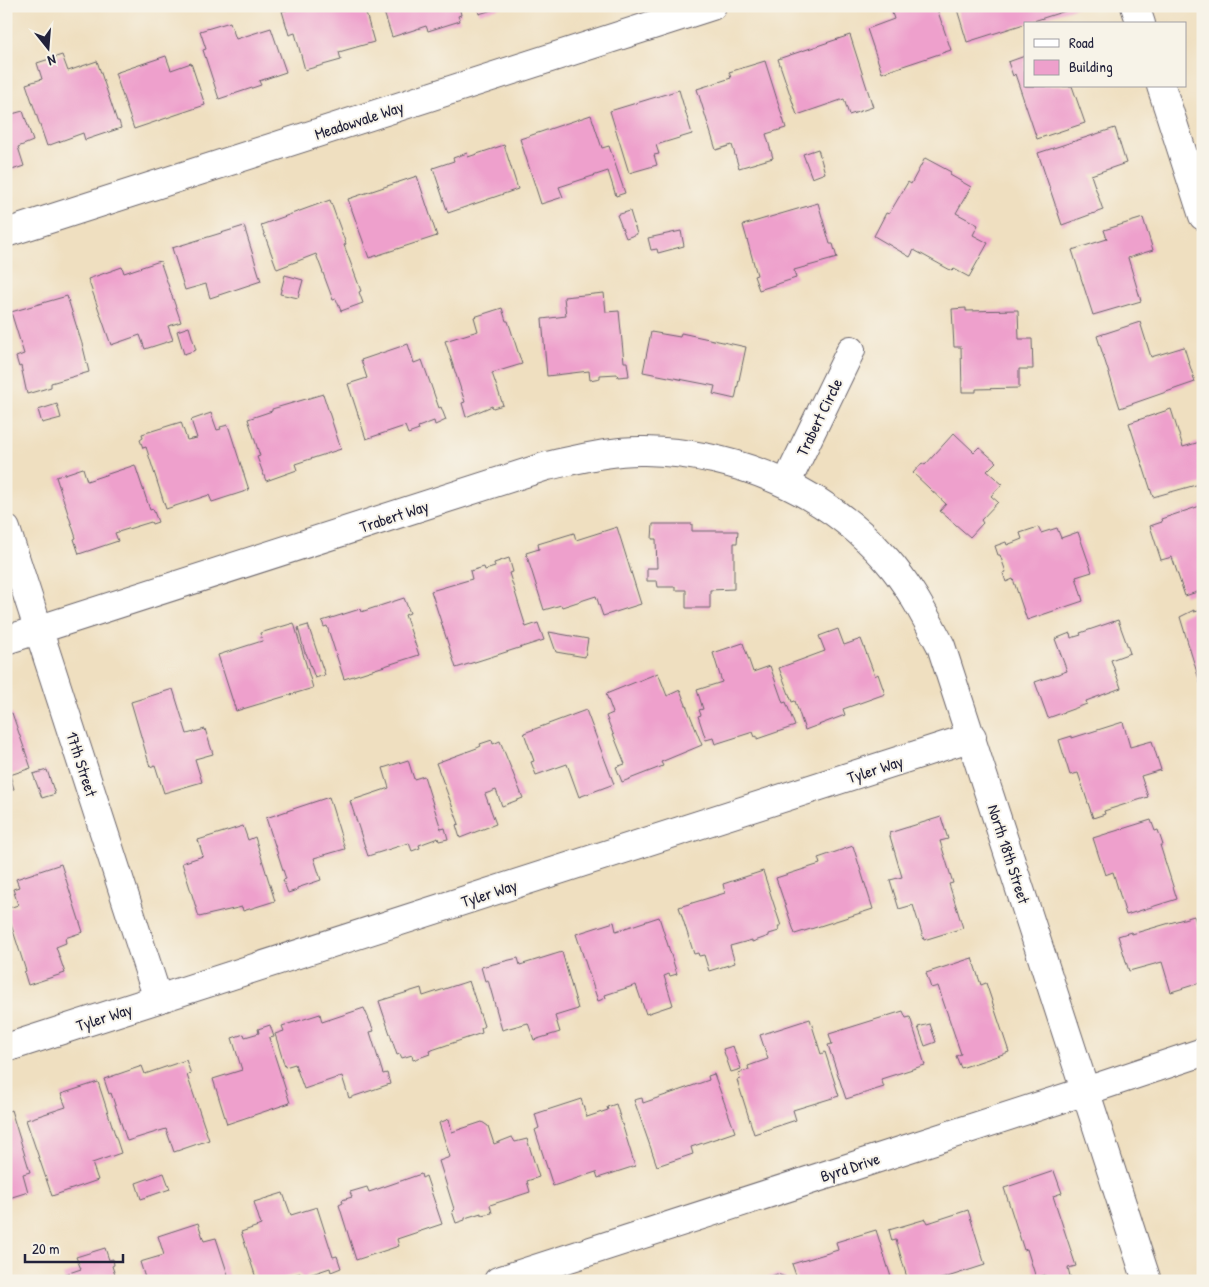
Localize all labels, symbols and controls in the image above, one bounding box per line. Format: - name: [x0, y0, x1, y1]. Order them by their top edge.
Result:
- north arrow: [22, 22, 72, 72]
- legend: [1024, 22, 1186, 88]
- text: Road: [1069, 32, 1094, 53]
- text: N: [45, 51, 58, 71]
- text: Building: [1069, 56, 1113, 77]
- street label: Meadowvale Way: [312, 95, 406, 145]
- street label: Trabert Circle: [791, 374, 847, 459]
- street label: Trabert Way: [357, 494, 431, 537]
- street label: 17th Street: [61, 729, 103, 800]
- street label: Tyler Way: [844, 750, 906, 788]
- street label: North 18th Street: [983, 802, 1036, 907]
- street label: Tyler Way: [458, 874, 520, 912]
- street label: Tyler Way: [73, 998, 135, 1036]
- street label: Byrd Drive: [818, 1147, 883, 1187]
- scale bar: [25, 1232, 122, 1264]
- text: 20 m: [32, 1238, 59, 1259]

